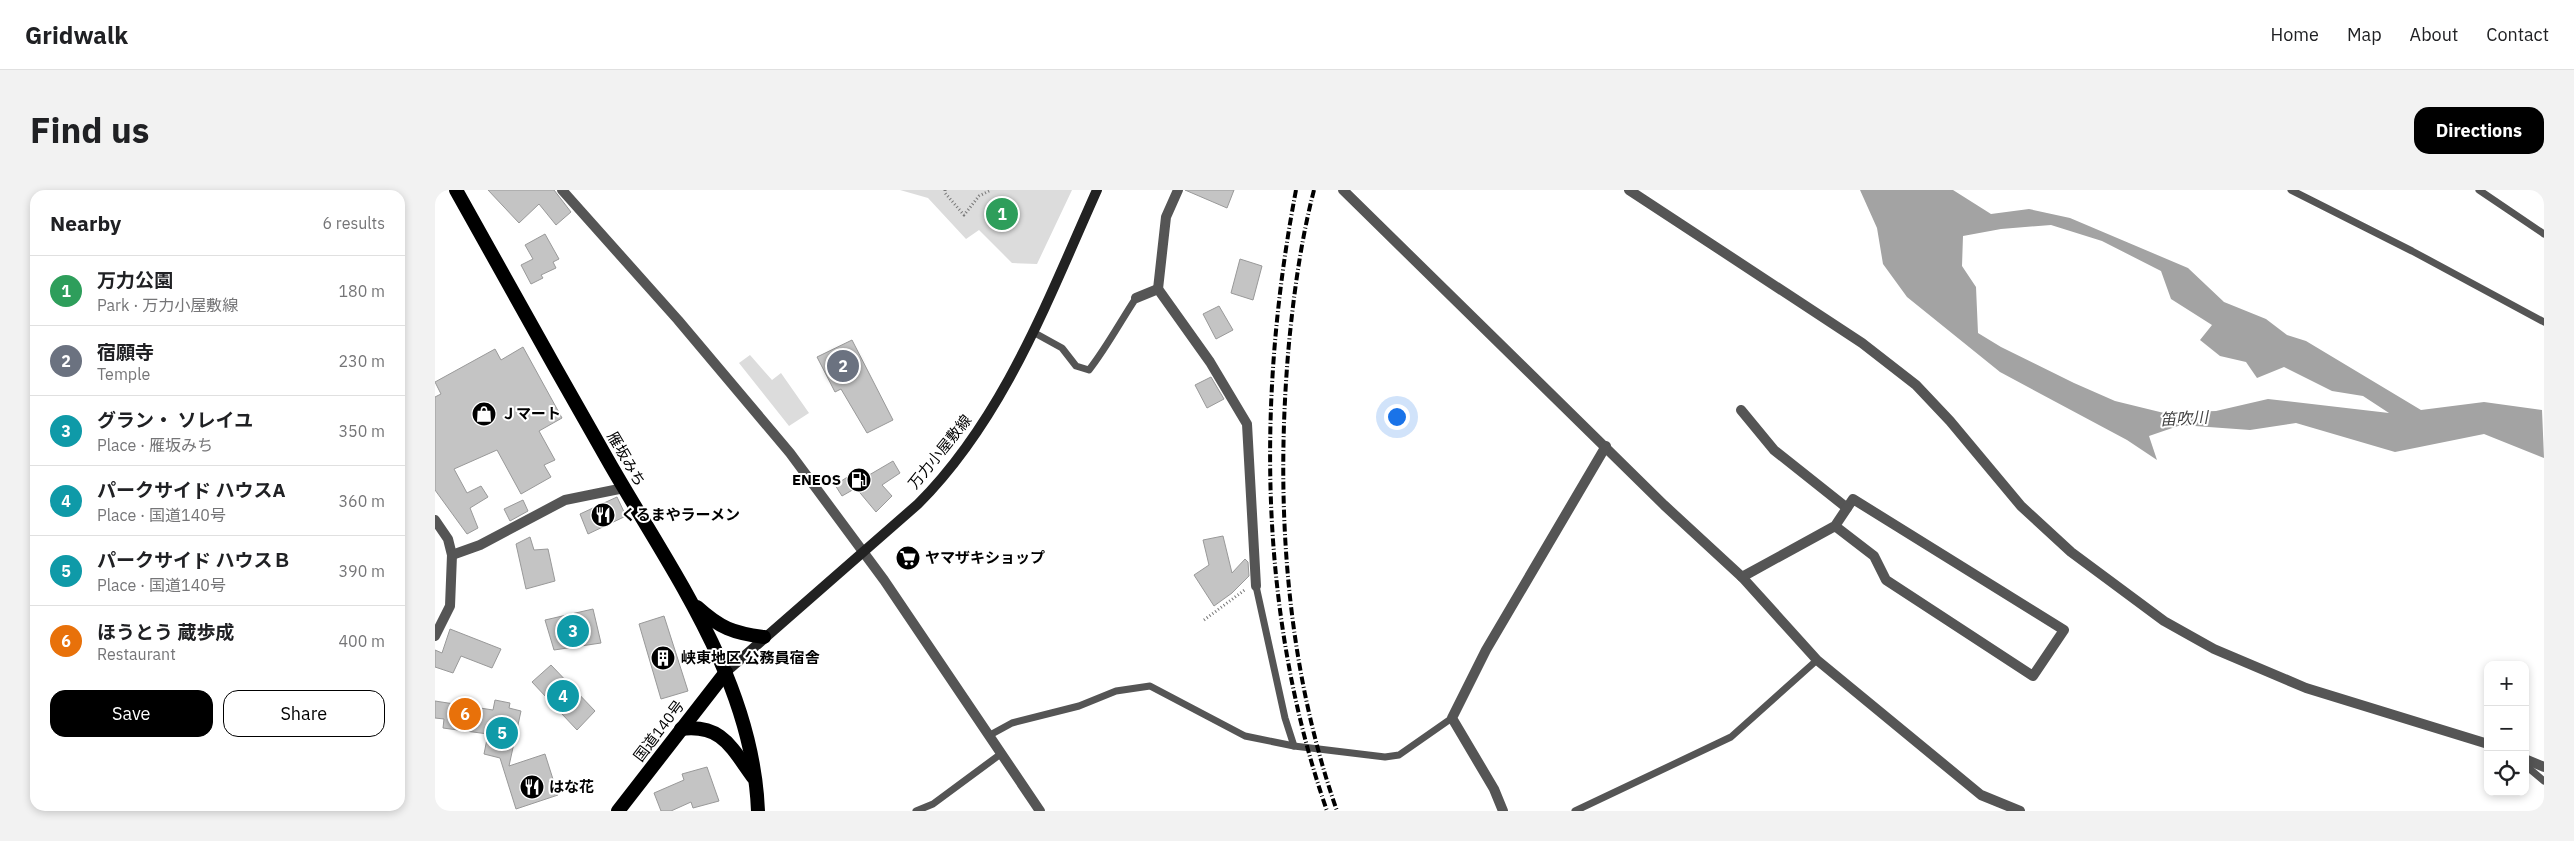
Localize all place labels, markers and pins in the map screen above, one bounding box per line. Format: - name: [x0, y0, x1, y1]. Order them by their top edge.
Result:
- pin: 1: [986, 195, 1018, 233]
- pin: 2: [827, 347, 859, 385]
- shop icon: Ｊマート: [471, 401, 497, 427]
- place label: Ｊマート: [501, 404, 561, 423]
- fuel station icon: ENEOS: [846, 467, 872, 493]
- place label: ENEOS: [792, 470, 841, 489]
- restaurant icon: くるまやラーメン: [590, 502, 616, 528]
- place label: くるまやラーメン: [621, 505, 740, 524]
- supermarket icon: ヤマザキショップ: [895, 545, 921, 571]
- place label: ヤマザキショップ: [925, 548, 1045, 567]
- pin: 3: [557, 612, 589, 650]
- building icon: 峡東地区 公務員宿舎: [650, 645, 676, 671]
- place label: 峡東地区 公務員宿舎: [681, 648, 821, 667]
- pin: 4: [547, 677, 579, 715]
- pin: 6: [449, 695, 481, 733]
- pin: 5: [486, 714, 518, 752]
- restaurant icon: はな花: [519, 774, 545, 800]
- place label: はな花: [549, 777, 594, 796]

